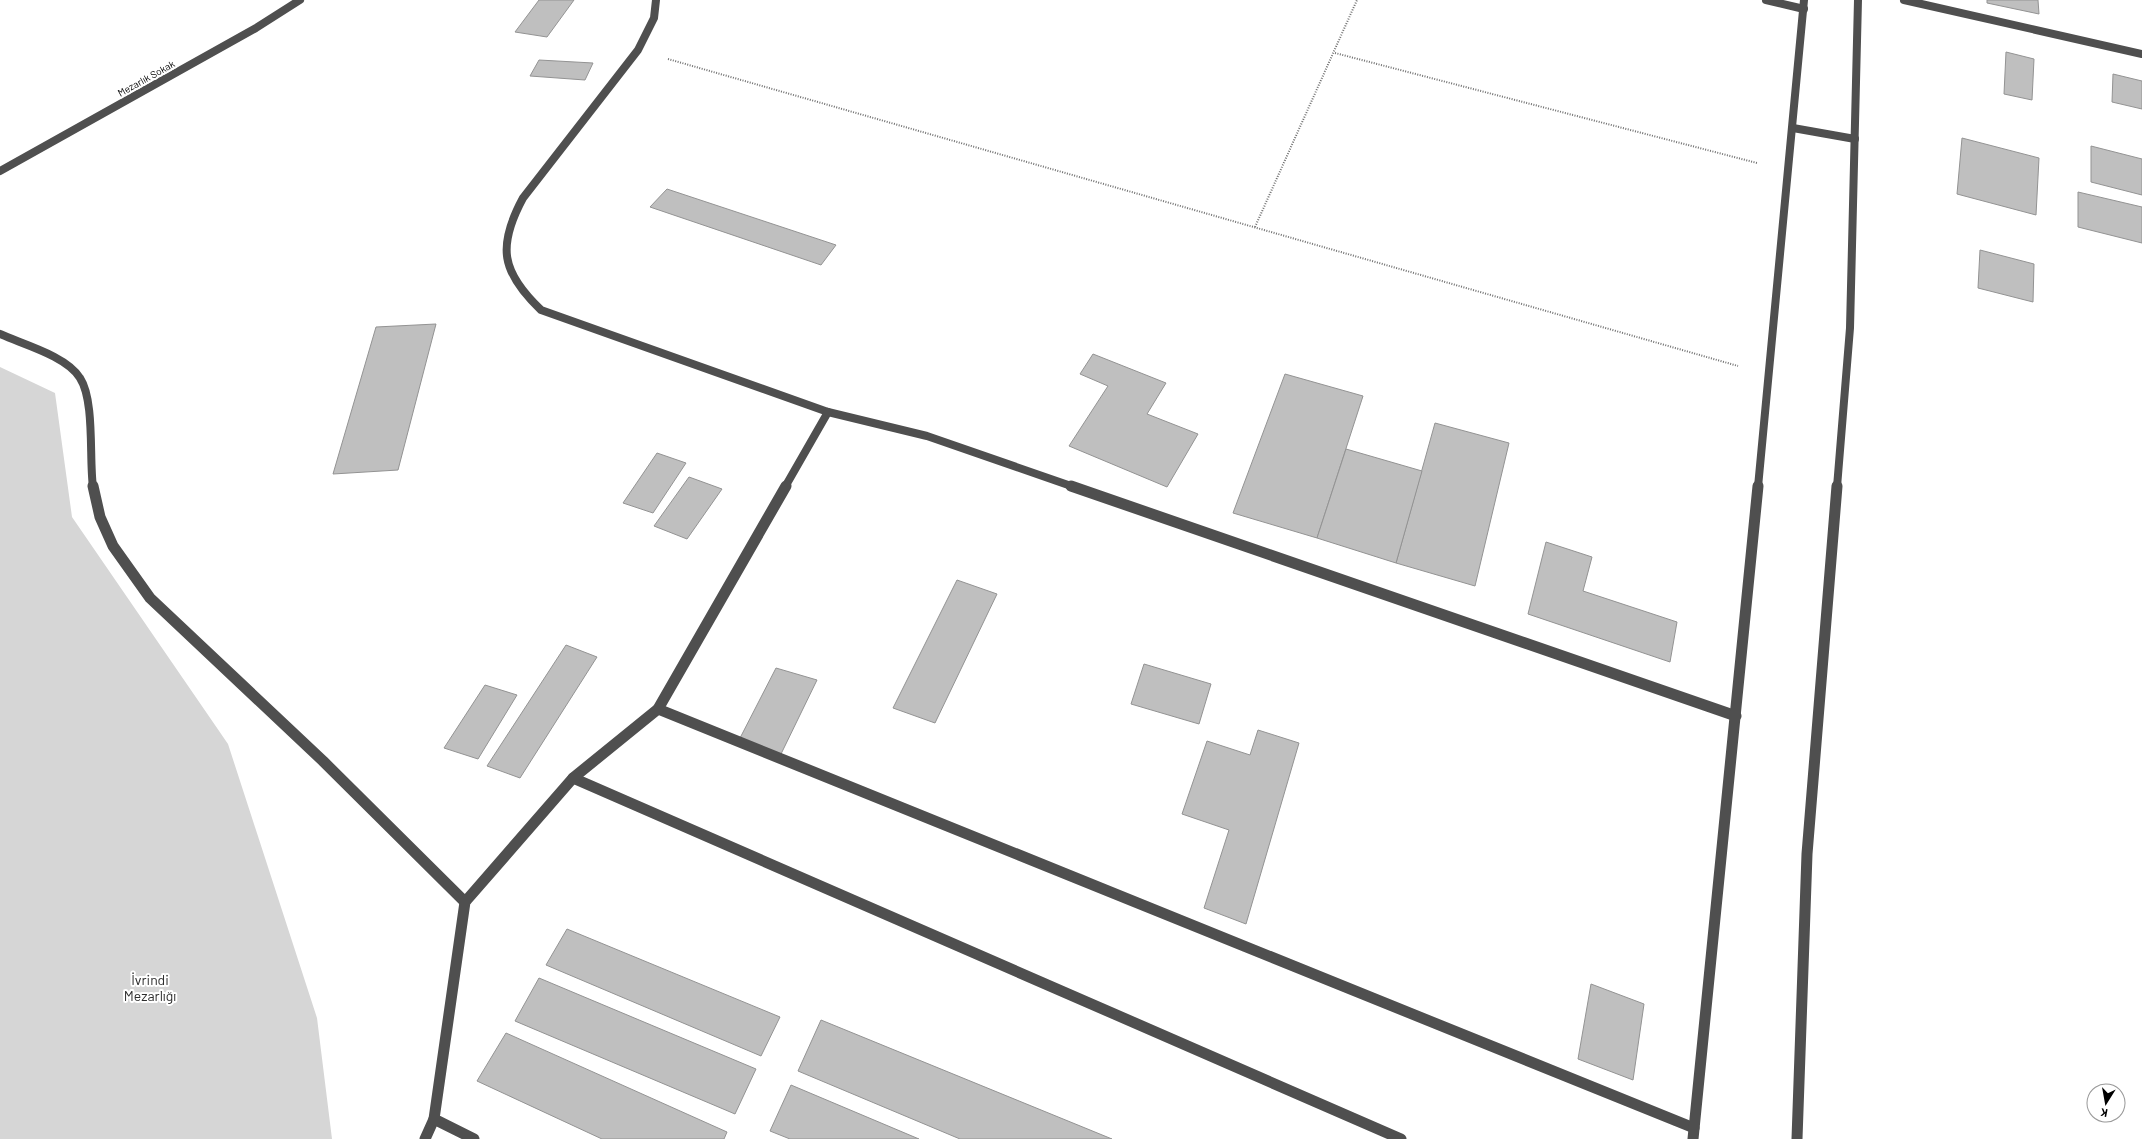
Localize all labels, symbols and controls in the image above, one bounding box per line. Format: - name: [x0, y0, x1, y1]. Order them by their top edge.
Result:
- street label: Mezarlık Sokak: [115, 57, 177, 99]
- park label: İvrindi Mezarlığı: [124, 971, 176, 1004]
- north arrow: [2086, 1083, 2126, 1123]
- text: K: [2099, 1106, 2109, 1120]

